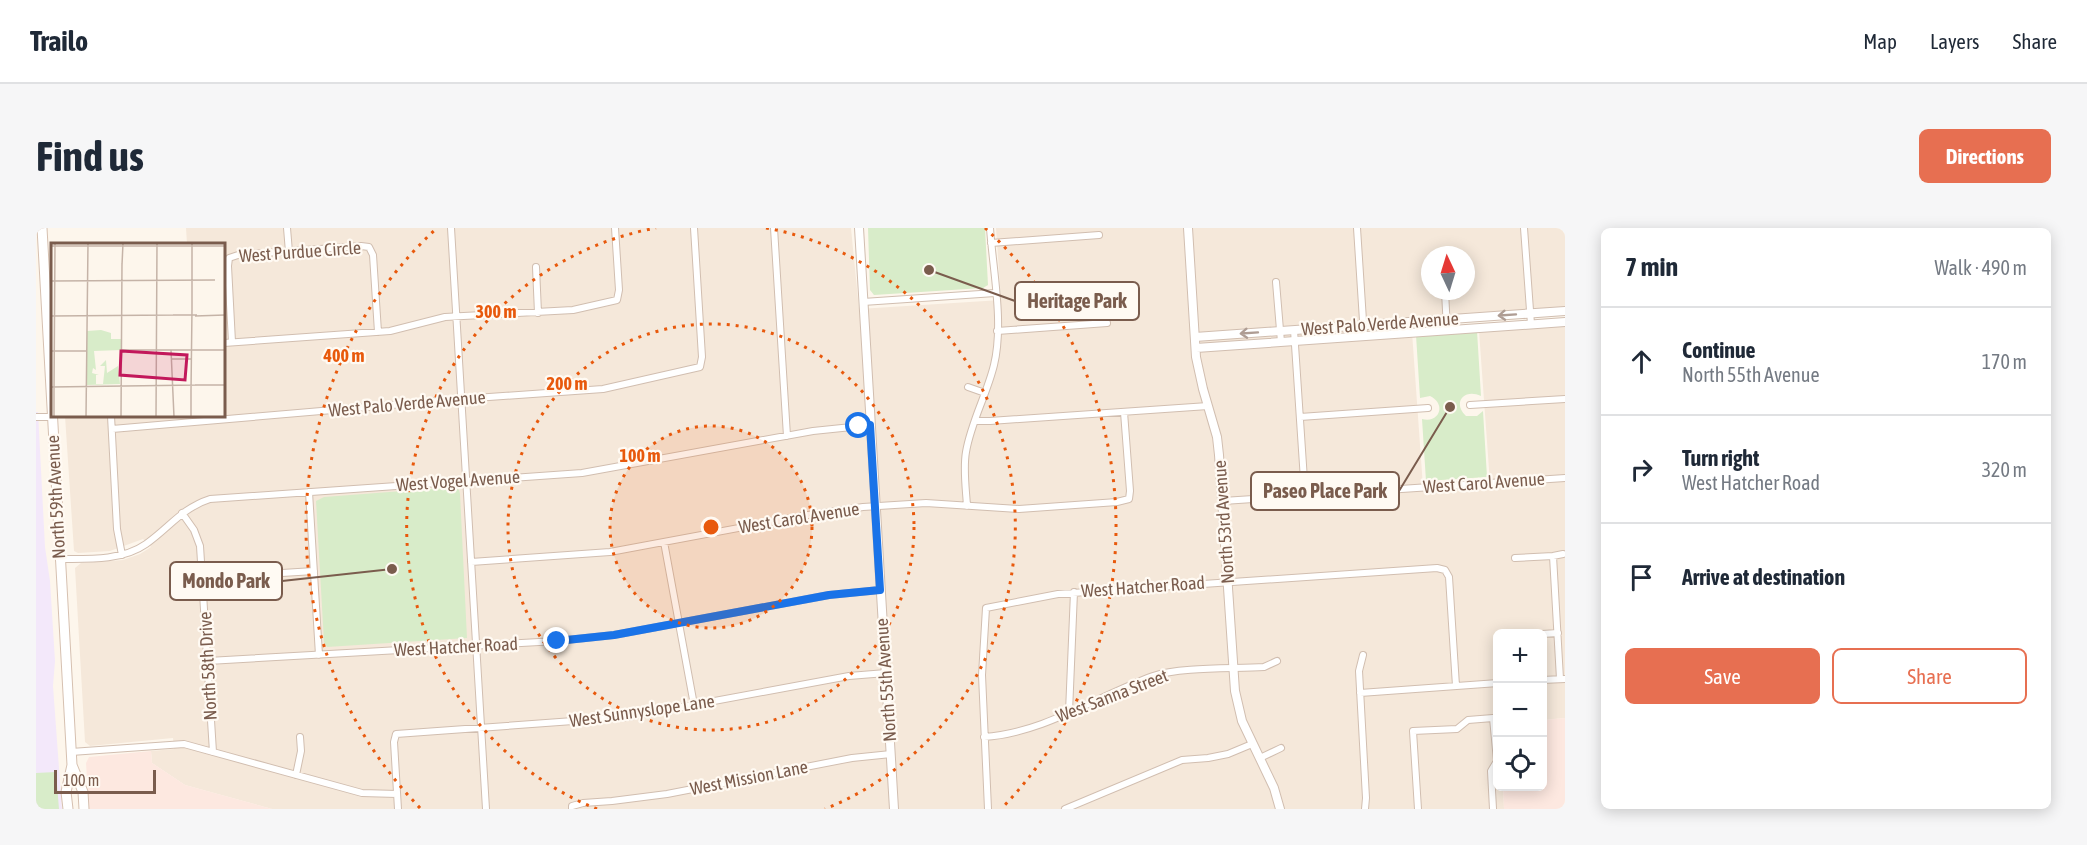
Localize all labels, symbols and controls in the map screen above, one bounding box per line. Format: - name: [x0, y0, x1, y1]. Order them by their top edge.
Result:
- text: Trailo: [30, 25, 88, 57]
- text: Map: [1863, 29, 1897, 53]
- text: Layers: [1930, 29, 1980, 53]
- text: Share: [2013, 29, 2057, 53]
- button: Directions: [1919, 129, 2051, 183]
- text: Find us: [36, 132, 144, 180]
- street label: West Purdue Circle: [238, 237, 362, 266]
- inset map: [51, 243, 225, 417]
- north arrow: [1421, 246, 1475, 300]
- text: 7 min: [1625, 252, 1678, 282]
- text: Walk · 490 m: [1935, 256, 2027, 279]
- callout: Heritage Park: [1015, 282, 1139, 320]
- text: Heritage Park: [1027, 289, 1127, 312]
- text: 300 m: [476, 301, 516, 322]
- street label: West Palo Verde Avenue: [1301, 308, 1459, 339]
- one-way arrow: [1497, 310, 1517, 321]
- one-way arrow: [1240, 328, 1260, 339]
- text: Continue: [1682, 337, 1756, 363]
- text: 400 m: [323, 345, 364, 366]
- icon: ahead: [1625, 345, 1658, 378]
- text: 170 m: [1982, 350, 2027, 373]
- text: North 55th Avenue: [1682, 363, 1819, 386]
- text: 200 m: [547, 373, 587, 394]
- street label: West Palo Verde Avenue: [327, 386, 486, 421]
- route start: [845, 412, 871, 438]
- street label: North 59th Avenue: [42, 435, 69, 559]
- text: 100 m: [620, 445, 660, 466]
- text: Turn right: [1682, 445, 1759, 471]
- icon: right: [1625, 453, 1658, 486]
- text: 320 m: [1982, 458, 2027, 481]
- street label: North 53rd Avenue: [1209, 460, 1238, 584]
- street label: West Vogel Avenue: [395, 466, 521, 495]
- street label: West Carol Avenue: [1422, 468, 1546, 497]
- text: West Hatcher Road: [1682, 471, 1820, 494]
- callout: Paseo Place Park: [1251, 472, 1399, 510]
- text: Paseo Place Park: [1263, 479, 1387, 502]
- street label: West Carol Avenue: [737, 498, 861, 537]
- centre of rings: [701, 517, 721, 537]
- icon: arrive: [1625, 561, 1658, 594]
- callout: Mondo Park: [170, 562, 282, 600]
- text: Arrive at destination: [1682, 564, 1845, 590]
- text: Mondo Park: [182, 569, 270, 592]
- street label: West Hatcher Road: [1080, 572, 1206, 601]
- street label: North 58th Drive: [194, 611, 221, 721]
- street label: North 55th Avenue: [871, 618, 900, 742]
- route end: [543, 627, 569, 653]
- map controls: [1493, 629, 1547, 791]
- button: +: [1493, 629, 1547, 683]
- street label: West Hatcher Road: [393, 633, 519, 660]
- button: Save: [1625, 648, 1820, 704]
- button: Share: [1832, 648, 2027, 704]
- street label: West Sanna Street: [1053, 665, 1171, 727]
- button: −: [1493, 683, 1547, 737]
- street label: West Sunnyslope Lane: [568, 690, 716, 731]
- button: locate: [1493, 737, 1547, 791]
- street label: West Mission Lane: [688, 756, 810, 799]
- scale bar: [54, 767, 156, 794]
- text: 100 m: [63, 771, 99, 789]

